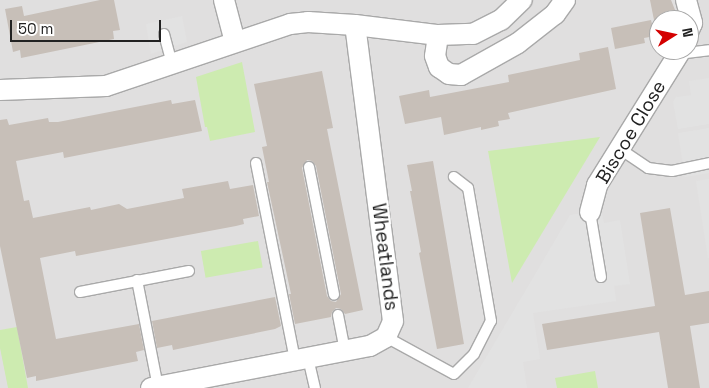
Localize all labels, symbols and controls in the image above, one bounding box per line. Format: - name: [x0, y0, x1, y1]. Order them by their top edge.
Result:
- scale bar: [12, 10, 164, 42]
- north arrow: [649, 10, 699, 60]
- text: 50 m: [18, 19, 53, 38]
- text: N: [678, 26, 697, 39]
- street label: Biscoe Close: [591, 76, 671, 188]
- street label: Wheatlands: [367, 202, 403, 312]

